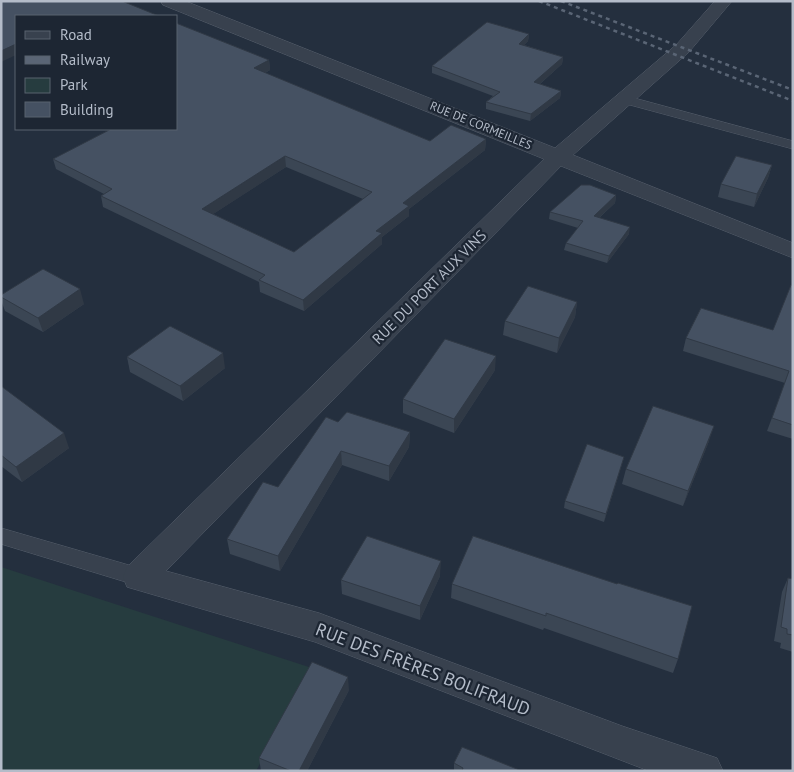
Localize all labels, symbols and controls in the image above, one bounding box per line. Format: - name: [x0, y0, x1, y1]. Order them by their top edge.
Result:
- legend: [15, 15, 178, 130]
- text: Road: [60, 25, 92, 44]
- text: Railway: [60, 50, 110, 69]
- text: Park: [60, 75, 88, 94]
- street label: RUE DE CORMEILLES: [428, 98, 534, 152]
- text: Building: [60, 100, 114, 119]
- street label: RUE DU PORT AUX VINS: [368, 226, 490, 348]
- street label: RUE DES FRÈRES BOLIFRAUD: [312, 617, 534, 721]

